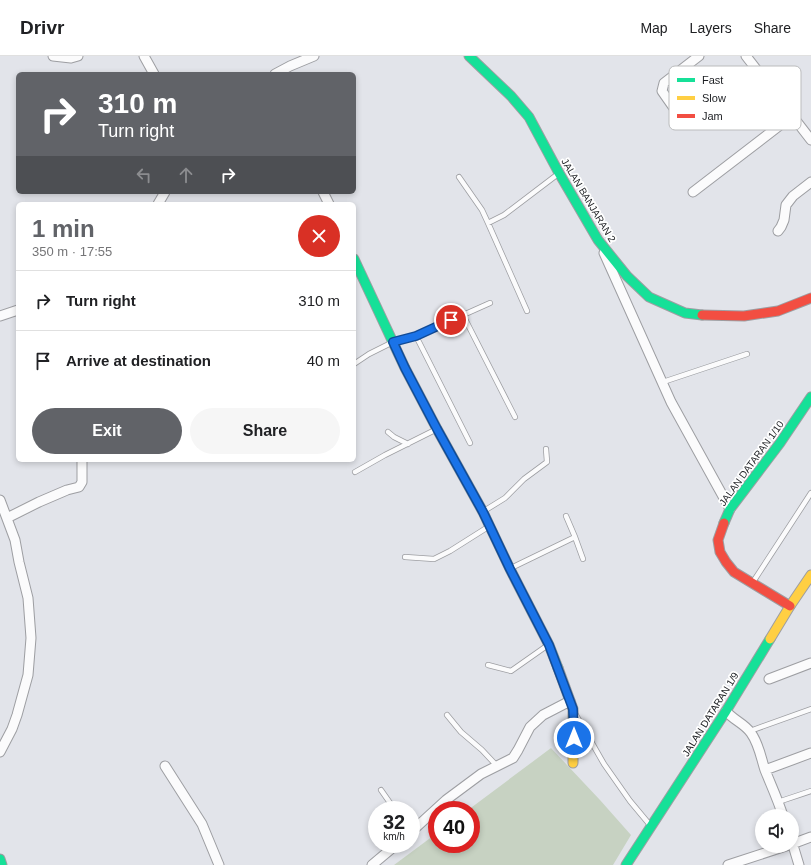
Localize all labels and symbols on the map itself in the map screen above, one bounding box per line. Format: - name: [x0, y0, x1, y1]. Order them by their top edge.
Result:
- legend: [669, 66, 801, 130]
- text: Fast: [702, 74, 723, 86]
- text: Slow: [702, 92, 726, 104]
- text: Jam: [702, 110, 723, 122]
- street label: JALAN BANJARAN 2: [559, 156, 618, 244]
- pin: [434, 303, 468, 337]
- street label: JALAN DATARAN 1/10: [717, 418, 786, 508]
- street label: JALAN DATARAN 1/9: [680, 670, 741, 758]
- position arrow: [553, 717, 595, 759]
- speed limit sign: 40: [428, 801, 480, 853]

